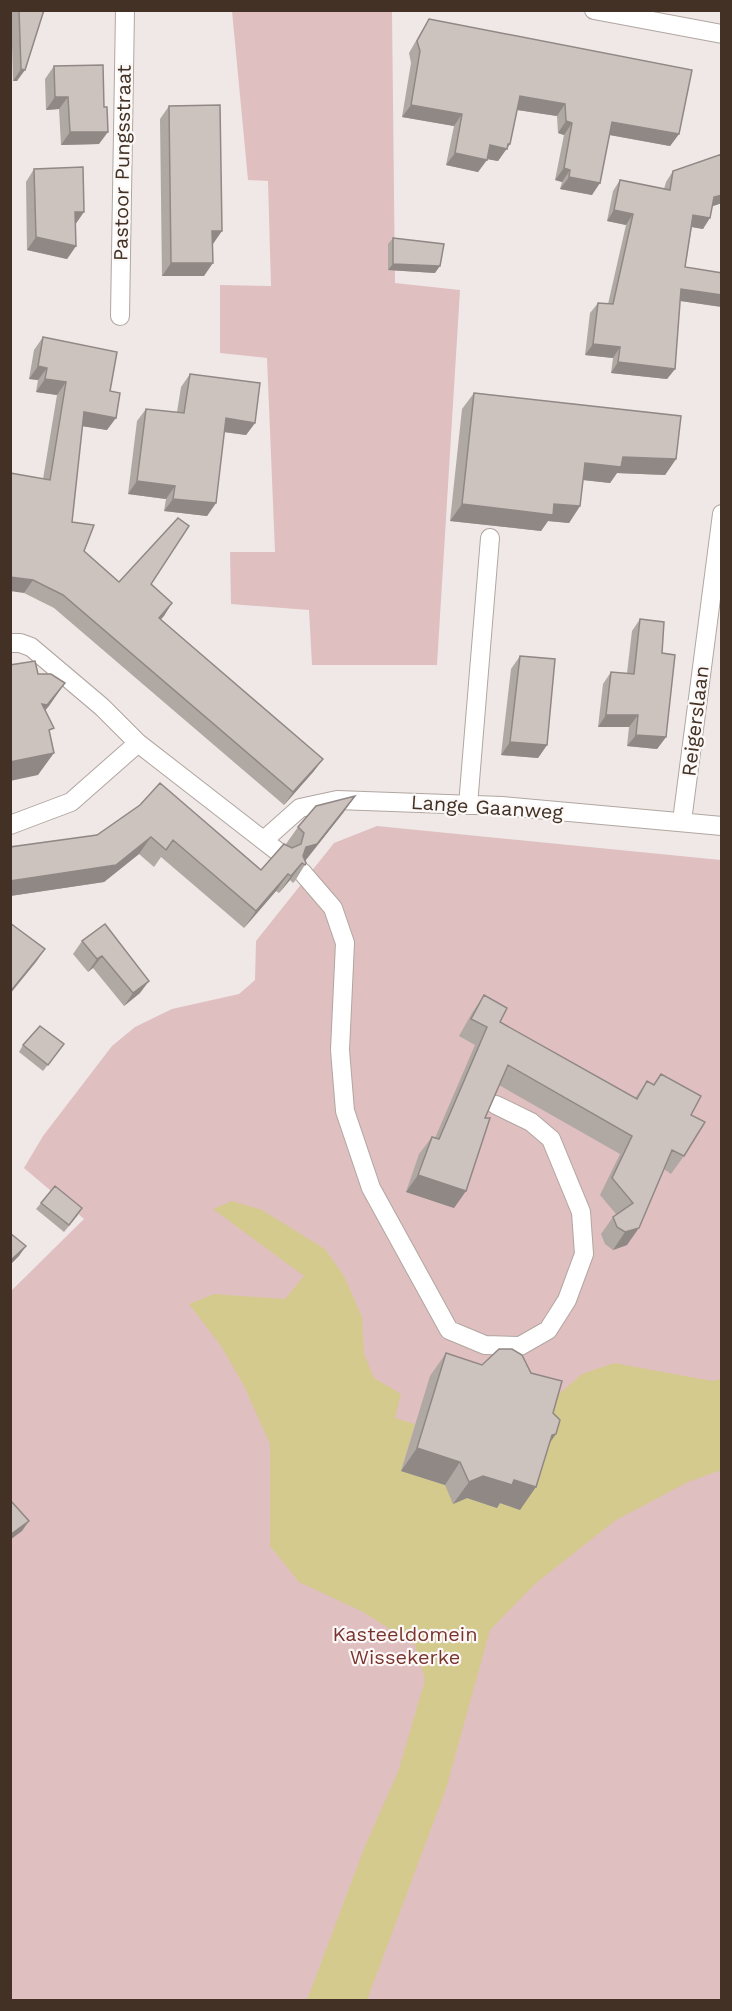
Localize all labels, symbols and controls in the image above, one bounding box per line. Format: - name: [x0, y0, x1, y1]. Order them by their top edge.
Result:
- street label: Pastoor Pungsstraat: [108, 64, 136, 261]
- street label: Reigerslaan: [676, 664, 714, 778]
- street label: Lange Gaanweg: [410, 790, 564, 824]
- park label: Kasteeldomein Wissekerke: [332, 1622, 478, 1669]

